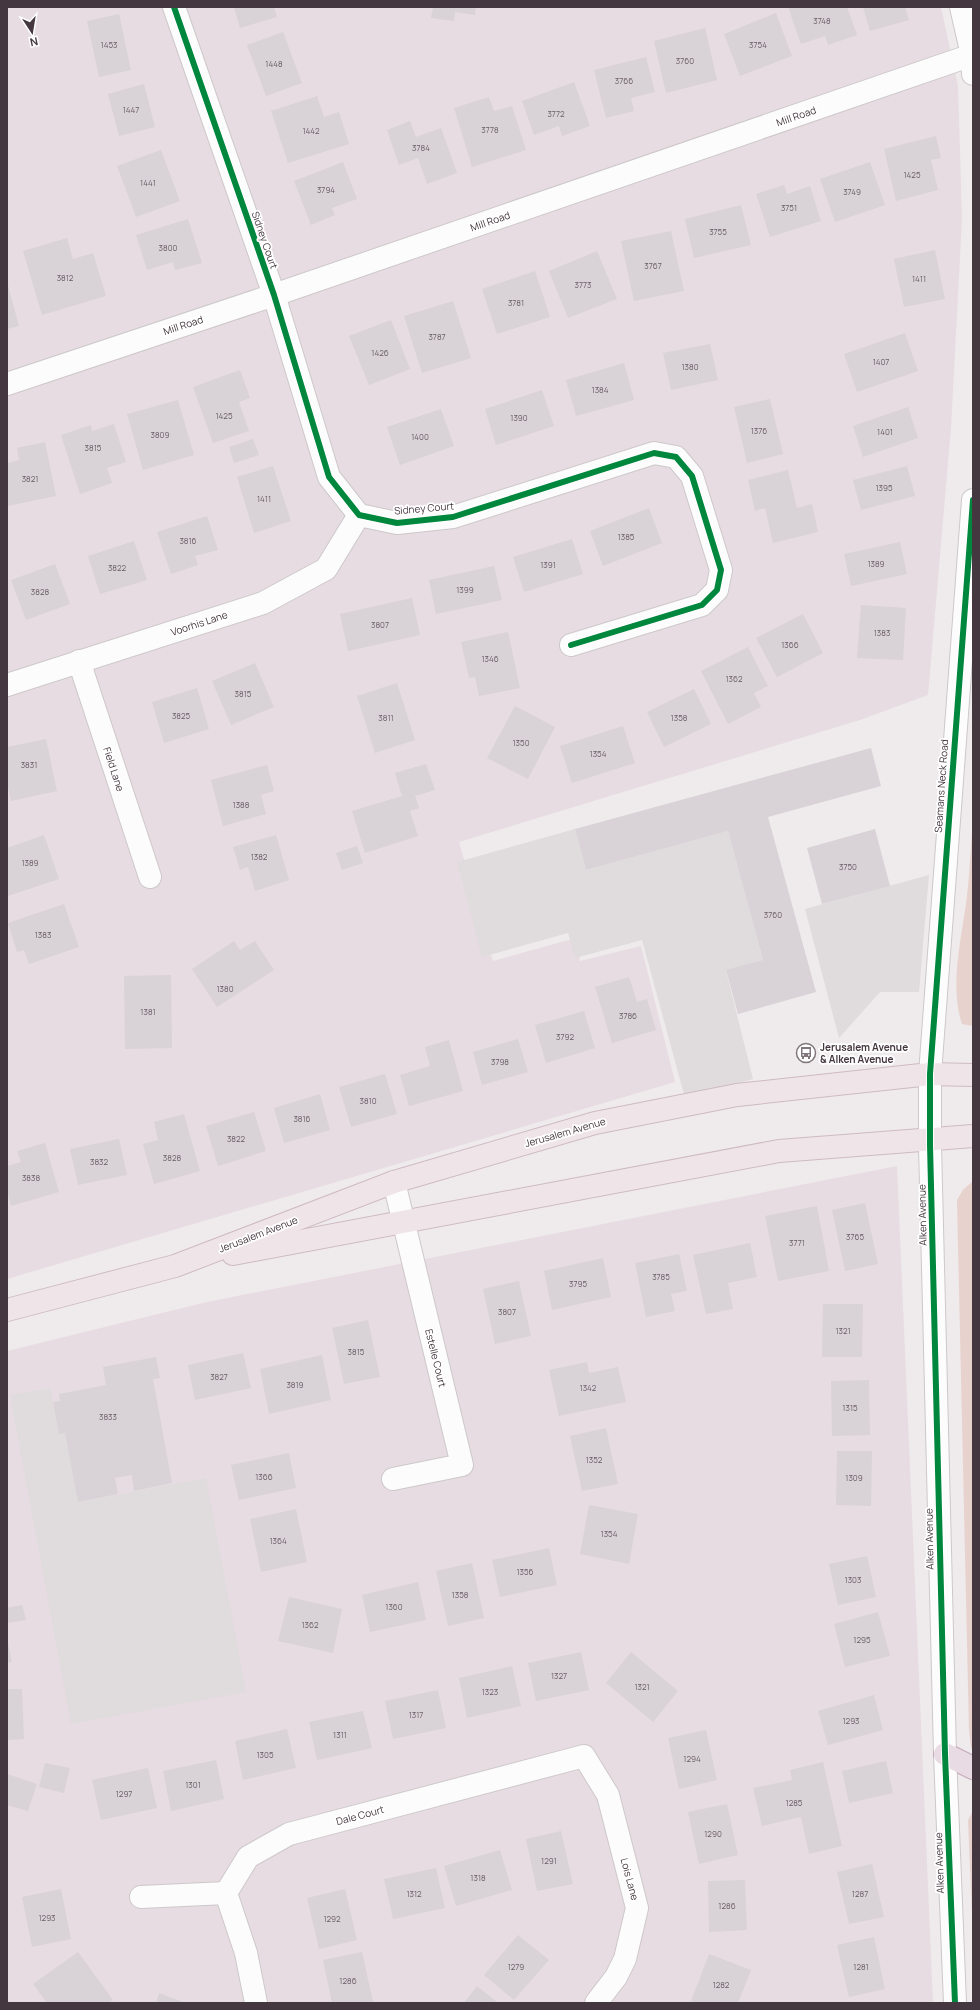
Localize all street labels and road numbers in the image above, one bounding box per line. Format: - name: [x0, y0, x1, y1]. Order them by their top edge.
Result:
- street label: Mill Road: [774, 103, 818, 129]
- street label: Mill Road: [468, 208, 512, 234]
- street label: Sidney Court: [249, 209, 281, 271]
- street label: Mill Road: [161, 312, 205, 338]
- street label: Sidney Court: [394, 498, 454, 518]
- street label: Voorhis Lane: [169, 607, 229, 639]
- street label: Seamans Neck Road: [931, 739, 951, 833]
- street label: Field Lane: [100, 745, 128, 793]
- street label: Jerusalem Avenue: [523, 1114, 607, 1150]
- street label: Alken Avenue: [914, 1184, 930, 1246]
- street label: Jerusalem Avenue: [216, 1212, 300, 1256]
- street label: Estelle Court: [422, 1327, 450, 1389]
- street label: Alken Avenue: [921, 1508, 937, 1570]
- street label: Dale Court: [334, 1802, 386, 1828]
- street label: Alken Avenue: [931, 1832, 947, 1894]
- street label: Lois Lane: [618, 1856, 642, 1902]

